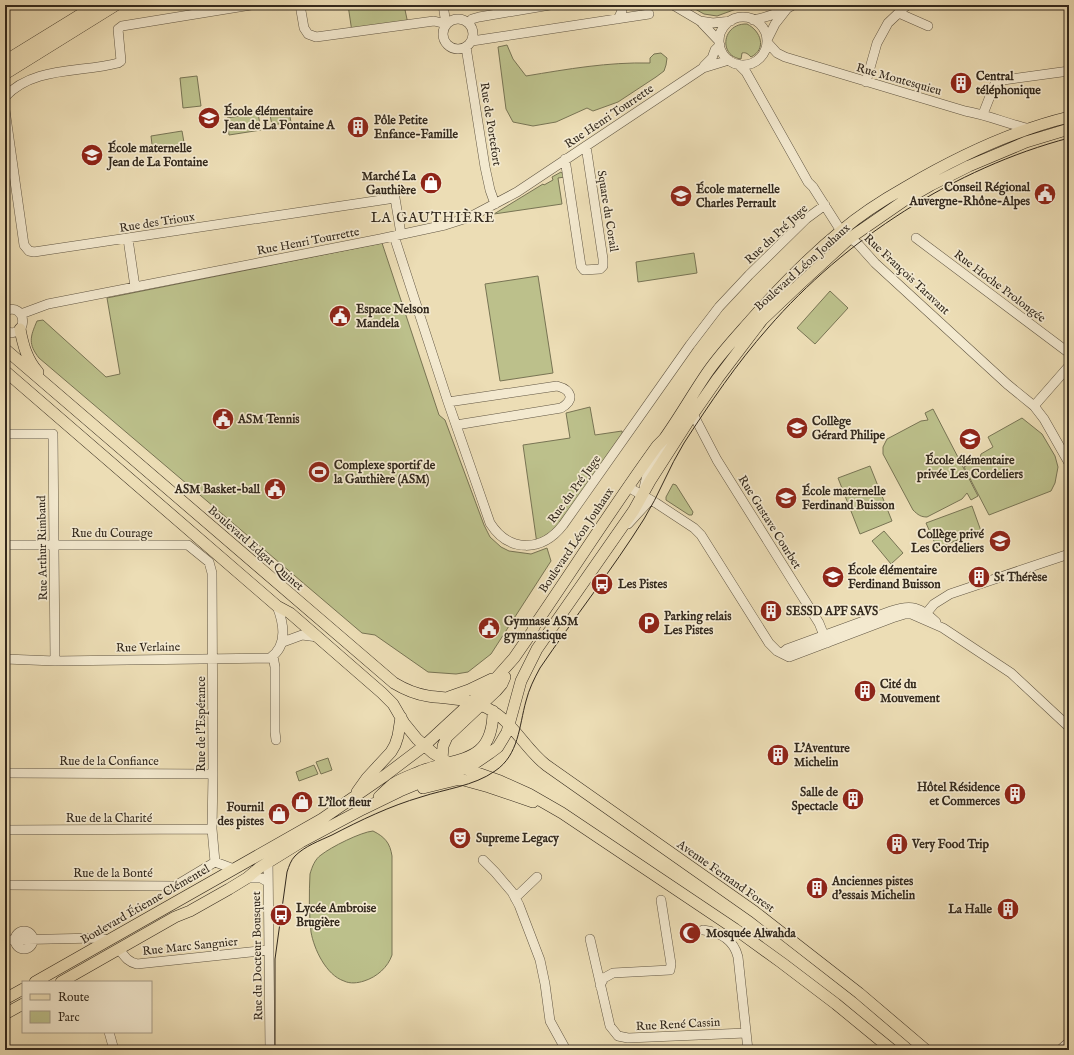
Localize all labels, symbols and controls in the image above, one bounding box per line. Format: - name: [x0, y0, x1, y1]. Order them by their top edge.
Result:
- street label: Rue Montesquieu: [854, 60, 943, 100]
- place label: Central téléphonique: [975, 69, 1041, 99]
- building icon: Central téléphonique: [948, 70, 974, 96]
- street label: Rue de Portefort: [477, 81, 505, 167]
- street label: Rue Henri Tourrette: [562, 81, 657, 152]
- place label: École élémentaire Jean de La Fontaine A: [222, 103, 336, 134]
- school or university icon: École élémentaire Jean de La Fontaine A: [196, 105, 222, 131]
- place label: Pôle Petite Enfance-Famille: [374, 113, 458, 142]
- building icon: Pôle Petite Enfance-Famille: [345, 114, 371, 140]
- place label: École maternelle Jean de La Fontaine: [106, 140, 208, 171]
- school or university icon: École maternelle Jean de La Fontaine: [79, 142, 105, 168]
- place label: Marché La Gauthière: [362, 169, 417, 198]
- street label: Square du Corail: [593, 169, 621, 254]
- shop icon: Marché La Gauthière: [418, 170, 444, 196]
- place label: Conseil Régional Auvergne-Rhône-Alpes: [909, 180, 1031, 210]
- place label: École maternelle Charles Perrault: [696, 181, 780, 211]
- public building icon: Conseil Régional Auvergne-Rhône-Alpes: [1032, 181, 1058, 207]
- school or university icon: École maternelle Charles Perrault: [668, 183, 694, 209]
- street label: Rue du Pré Juge: [742, 201, 812, 268]
- district label: LA GAUTHIÈRE: [371, 208, 495, 227]
- street label: Rue des Trioux: [118, 209, 196, 236]
- street label: Boulevard Léon Jouhaux: [751, 220, 854, 315]
- street label: Rue Henri Tourrette: [256, 224, 361, 259]
- street label: Rue François Taravant: [861, 231, 953, 318]
- street label: Rue Hoche Prolongée: [951, 247, 1049, 326]
- place label: Espace Nelson Mandela: [356, 302, 430, 331]
- public building icon: Espace Nelson Mandela: [327, 303, 353, 329]
- public building icon: ASM Tennis: [210, 406, 236, 432]
- place label: ASM Tennis: [237, 412, 300, 427]
- place label: Collège Gérard Philipe: [812, 414, 886, 444]
- school or university icon: Collège Gérard Philipe: [784, 415, 810, 441]
- school or university icon: École élémentaire privée Les Cordeliers: [957, 426, 983, 452]
- street label: Rue du Pré Juge: [545, 452, 605, 527]
- place label: École élémentaire privée Les Cordeliers: [916, 452, 1024, 483]
- place label: Complexe sportif de la Gauthière (ASM): [333, 458, 436, 487]
- sports icon: Complexe sportif de la Gauthière (ASM): [306, 459, 332, 485]
- street label: Rue Gustave Courbet: [735, 473, 804, 572]
- public building icon: ASM Basket-ball: [262, 476, 288, 502]
- place label: ASM Basket-ball: [174, 482, 261, 497]
- place label: École maternelle Ferdinand Buisson: [802, 483, 895, 513]
- street label: Boulevard Léon Jouhaux: [536, 485, 618, 596]
- school or university icon: École maternelle Ferdinand Buisson: [773, 485, 799, 511]
- street label: Rue Arthur Rimbaud: [34, 495, 51, 601]
- street label: Boulevard Edgar Quinet: [205, 503, 307, 594]
- street label: Rue du Courage: [71, 526, 153, 541]
- place label: Collège privé Les Cordeliers: [910, 527, 985, 556]
- school or university icon: Collège privé Les Cordeliers: [987, 528, 1013, 554]
- place label: École élémentaire Ferdinand Buisson: [848, 562, 941, 592]
- school or university icon: École élémentaire Ferdinand Buisson: [820, 564, 846, 590]
- building icon: St Thérèse: [966, 564, 992, 590]
- place label: St Thérèse: [994, 570, 1048, 585]
- bus stop icon: Les Pistes: [589, 571, 615, 597]
- place label: Les Pistes: [617, 577, 668, 592]
- building icon: SESSD APF SAVS: [758, 598, 784, 624]
- place label: SESSD APF SAVS: [786, 604, 878, 619]
- place label: Parking relais Les Pistes: [663, 609, 732, 638]
- parking icon: Parking relais Les Pistes: [636, 610, 662, 636]
- place label: Gymnase ASM gymnastique: [504, 614, 579, 644]
- public building icon: Gymnase ASM gymnastique: [476, 615, 502, 641]
- street label: Rue Verlaine: [116, 639, 181, 656]
- street label: Rue de l'Espérance: [194, 676, 210, 772]
- place label: Cité du Mouvement: [880, 677, 941, 706]
- building icon: Cité du Mouvement: [852, 678, 878, 704]
- place label: L'Aventure Michelin: [793, 741, 850, 770]
- building icon: L'Aventure Michelin: [765, 742, 791, 768]
- street label: Rue de la Confiance: [59, 754, 159, 769]
- place label: Hôtel Résidence et Commerces: [917, 780, 1001, 809]
- building icon: Hôtel Résidence et Commerces: [1002, 781, 1028, 807]
- place label: Salle de Spectacle: [791, 785, 838, 815]
- building icon: Salle de Spectacle: [840, 786, 866, 812]
- shop icon: L'îlot fleur: [289, 789, 315, 815]
- place label: L'îlot fleur: [317, 795, 372, 810]
- place label: Fournil des pistes: [218, 800, 265, 830]
- shop icon: Fournil des pistes: [266, 801, 292, 827]
- street label: Rue de la Charité: [66, 811, 153, 826]
- theatre icon: Supreme Legacy: [447, 825, 473, 851]
- place label: Supreme Legacy: [476, 831, 560, 847]
- building icon: Very Food Trip: [884, 831, 910, 857]
- street label: Avenue Fernand Forest: [673, 836, 777, 916]
- place label: Very Food Trip: [911, 837, 990, 853]
- street label: Boulevard Étienne Clémentel: [78, 860, 213, 948]
- street label: Rue de la Bonté: [73, 866, 153, 881]
- place label: Anciennes pistes d'essais Michelin: [831, 874, 916, 903]
- building icon: Anciennes pistes d'essais Michelin: [804, 875, 830, 901]
- street label: Rue du Docteur Bousquet: [249, 891, 267, 1021]
- building icon: La Halle: [995, 896, 1021, 922]
- place label: Lycée Ambroise Brugière: [295, 901, 377, 931]
- bus stop icon: Lycée Ambroise Brugière: [268, 902, 294, 928]
- place label: La Halle: [947, 902, 992, 917]
- mosque icon: Mosquée Alwahda: [677, 920, 703, 946]
- place label: Mosquée Alwahda: [706, 926, 797, 942]
- street label: Rue Marc Sangnier: [142, 934, 239, 959]
- legend: [22, 981, 152, 1033]
- text: Route: [58, 990, 90, 1005]
- text: Parc: [58, 1010, 80, 1025]
- street label: Rue René Cassin: [636, 1015, 721, 1034]

